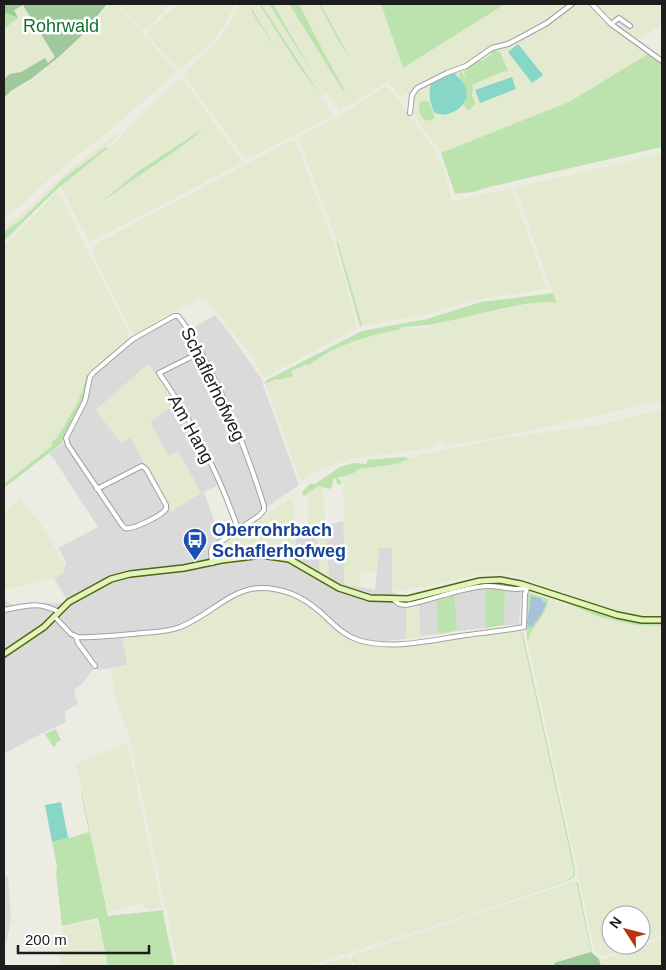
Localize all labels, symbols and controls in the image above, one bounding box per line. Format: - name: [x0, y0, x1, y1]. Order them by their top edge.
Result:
- park label: Rohrwald: [23, 16, 99, 36]
- street label: Schaflerhofweg: [177, 324, 249, 444]
- street label: Am Hang: [164, 391, 218, 467]
- place label: Oberrohrbach Schaflerhofweg: [212, 520, 346, 561]
- bus stop icon: Oberrohrbach Schaflerhofweg: [182, 527, 208, 561]
- north arrow: [601, 905, 651, 955]
- text: N: [606, 914, 625, 931]
- scale bar: [18, 922, 149, 954]
- text: 200 m: [25, 931, 67, 948]

